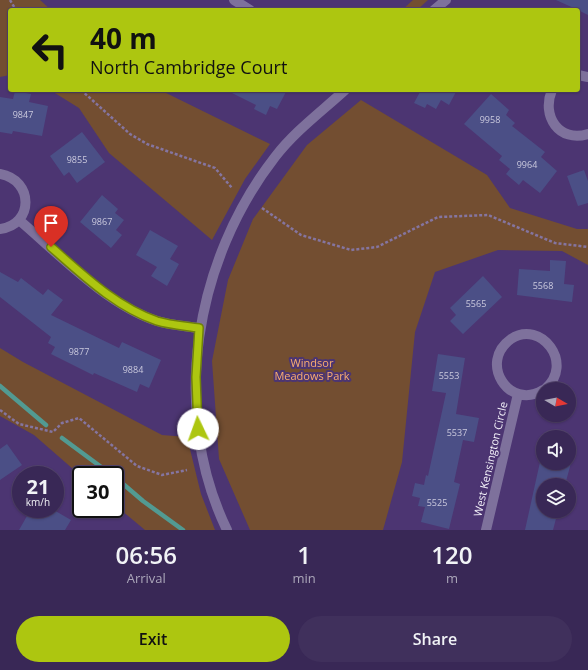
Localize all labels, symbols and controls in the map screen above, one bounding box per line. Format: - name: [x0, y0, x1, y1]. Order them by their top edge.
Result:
- text: 40 m: [90, 19, 157, 57]
- icon: left: [24, 24, 76, 76]
- text: North Cambridge Court: [90, 55, 287, 79]
- house number: 9847: [13, 108, 33, 121]
- house number: 9958: [480, 113, 500, 126]
- house number: 9855: [67, 153, 87, 166]
- house number: 9964: [517, 158, 537, 171]
- pin: [34, 206, 68, 247]
- icon: arrive: [40, 212, 62, 234]
- house number: 9867: [92, 215, 112, 228]
- house number: 5568: [533, 279, 553, 292]
- house number: 5565: [466, 297, 486, 310]
- house number: 9877: [69, 345, 89, 358]
- park label: Windsor Meadows Park: [274, 355, 350, 383]
- house number: 9884: [123, 363, 143, 376]
- house number: 5553: [439, 369, 459, 382]
- north arrow: [536, 382, 576, 422]
- map controls: [536, 382, 576, 518]
- street label: West Kensington Circle: [469, 400, 511, 518]
- position arrow: [177, 408, 219, 450]
- house number: 5537: [447, 426, 467, 439]
- button: sound: [536, 430, 576, 470]
- speed limit sign: 30: [72, 466, 124, 518]
- text: 21: [27, 473, 49, 500]
- button: layers: [536, 478, 576, 518]
- text: km/h: [26, 495, 50, 509]
- house number: 5525: [427, 496, 447, 509]
- text: 06:56: [116, 538, 177, 571]
- text: 1: [297, 538, 311, 571]
- text: 120: [431, 538, 472, 571]
- text: Arrival: [127, 569, 166, 587]
- text: min: [293, 569, 316, 587]
- text: m: [446, 569, 458, 587]
- button: Exit: [16, 616, 290, 662]
- button: Share: [298, 616, 572, 662]

